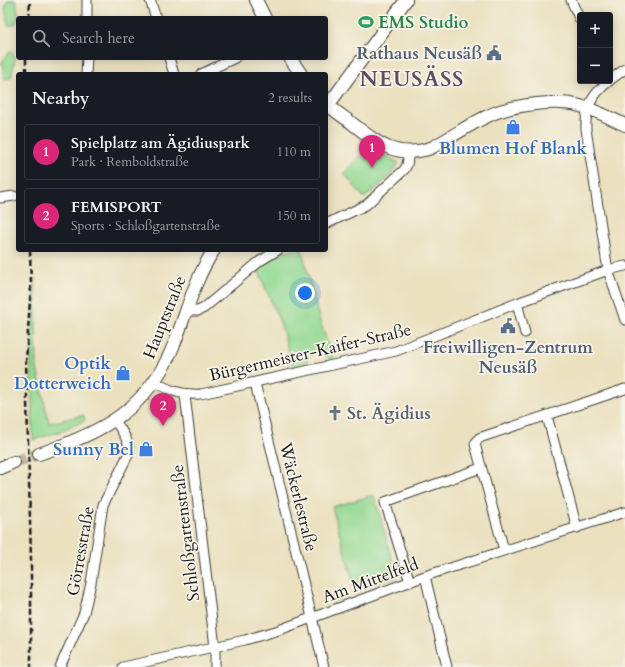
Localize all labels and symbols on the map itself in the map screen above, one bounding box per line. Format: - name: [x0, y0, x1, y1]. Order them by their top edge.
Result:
- place label: EMS Studio: [378, 11, 469, 34]
- sports icon: EMS Studio: [357, 13, 375, 31]
- place label: Rathaus Neusäß: [357, 42, 482, 65]
- public building icon: Rathaus Neusäß: [485, 44, 503, 62]
- district label: NEUSÄSS: [359, 65, 465, 94]
- shop icon: Blumen Hof Blank: [504, 118, 522, 136]
- pin: 1: [359, 135, 385, 168]
- place label: Blumen Hof Blank: [439, 137, 588, 160]
- street label: Hauptstraße: [137, 272, 192, 362]
- your location: [295, 283, 315, 303]
- public building icon: Freiwilligen-Zentrum Neusäß: [499, 317, 517, 335]
- street label: Bürgermeister-Kaifer-Straße: [207, 318, 413, 387]
- place label: Freiwilligen-Zentrum Neusäß: [423, 336, 593, 379]
- place label: Optik Dotterweich: [14, 352, 111, 395]
- shop icon: Optik Dotterweich: [114, 364, 132, 382]
- pin: 2: [150, 393, 176, 426]
- place label: St. Ägidius: [347, 402, 431, 425]
- church icon: St. Ägidius: [326, 404, 344, 422]
- place label: Sunny Bel: [53, 438, 134, 461]
- street label: Wäckerlestraße: [274, 439, 323, 554]
- shop icon: Sunny Bel: [137, 440, 155, 458]
- street label: Schloßgartenstraße: [166, 463, 205, 603]
- street label: Görresstraße: [61, 504, 100, 598]
- street label: Am Mittelfeld: [319, 552, 422, 609]

